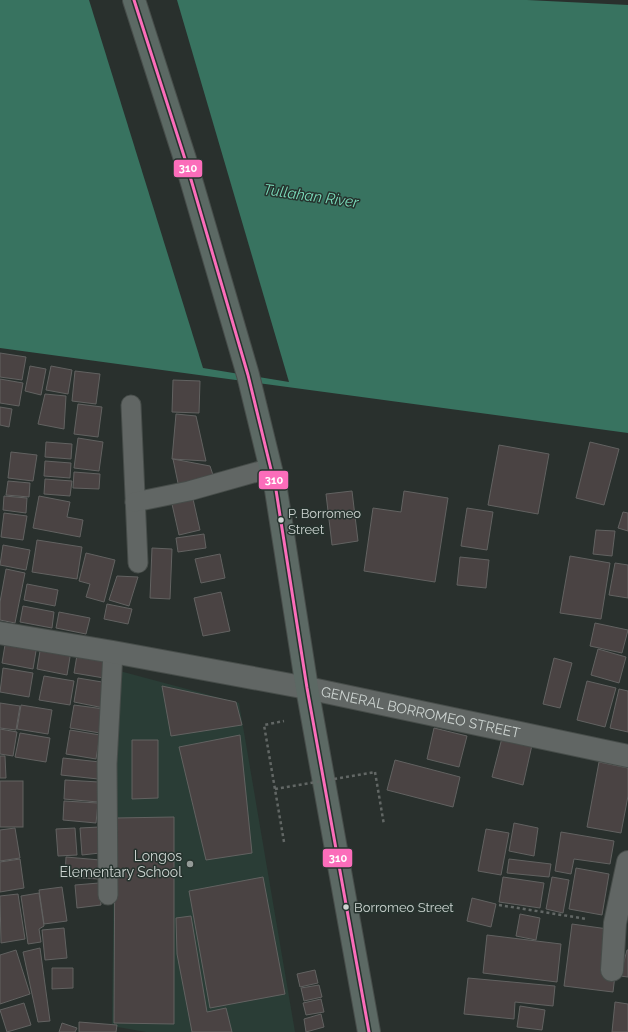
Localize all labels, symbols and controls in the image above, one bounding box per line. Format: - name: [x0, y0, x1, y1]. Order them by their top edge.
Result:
- line badge: 310: [173, 159, 203, 178]
- text: 310: [179, 162, 197, 175]
- water label: Tullahan River: [262, 180, 360, 212]
- line badge: 310: [258, 470, 289, 490]
- text: 310: [265, 474, 283, 487]
- place label: P. Borromeo Street: [288, 506, 361, 537]
- marker: P. Borromeo Street: [276, 515, 286, 525]
- street label: GENERAL BORROMEO STREET: [320, 683, 522, 741]
- place label: Longos Elementary School: [59, 848, 182, 880]
- line badge: 310: [322, 848, 353, 868]
- text: 310: [329, 852, 347, 865]
- marker: Longos Elementary School: [185, 859, 195, 869]
- place label: Borromeo Street: [354, 900, 454, 915]
- marker: Borromeo Street: [341, 902, 351, 912]

